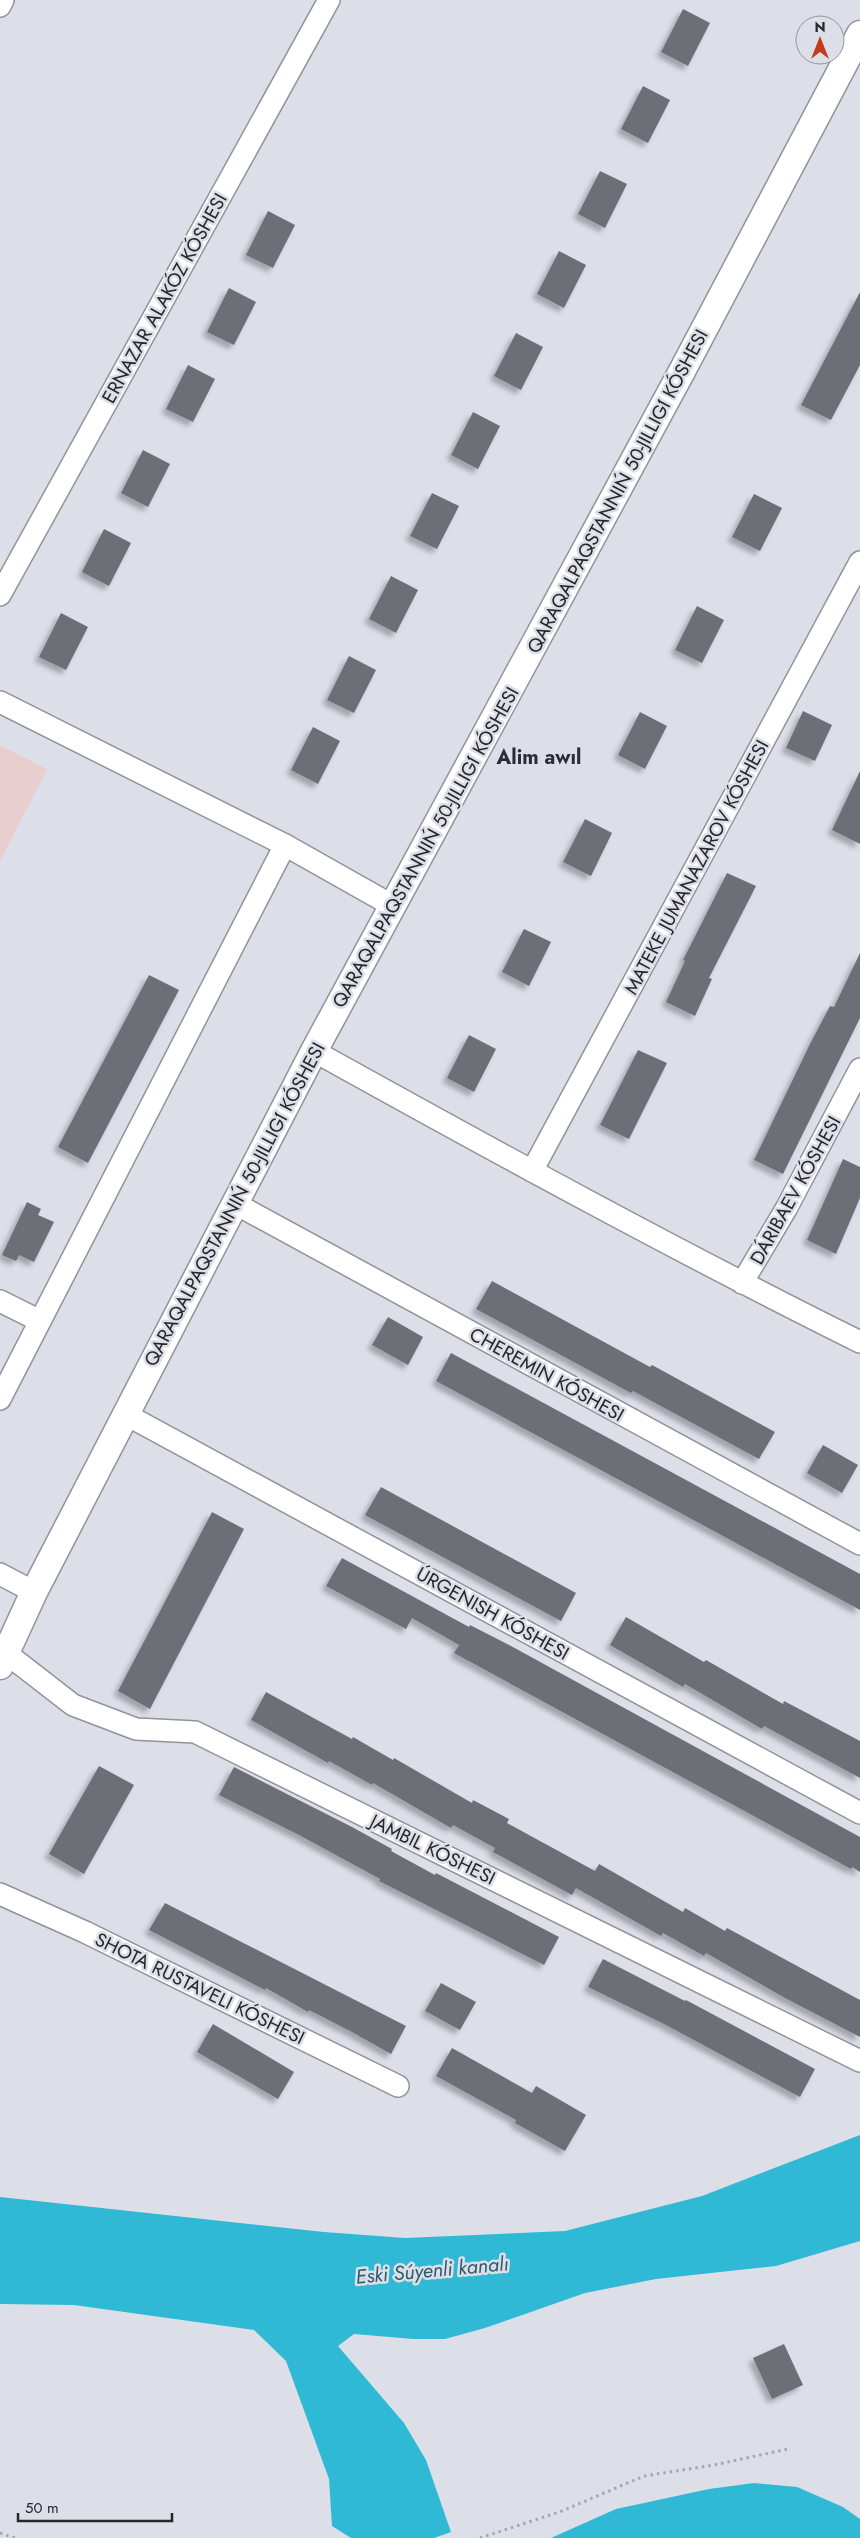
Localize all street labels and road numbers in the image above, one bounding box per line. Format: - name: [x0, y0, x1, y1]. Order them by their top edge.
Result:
- street label: ERNAZAR ALAKÓZ KÓSHESI: [95, 188, 234, 408]
- street label: QARAQALPAQSTANNIŃ 50-JILLIǴI KÓSHESI: [520, 325, 715, 658]
- street label: QARAQALPAQSTANNIŃ 50-JILLIǴI KÓSHESI: [326, 682, 525, 1013]
- street label: MATEKE JUMANAZAROV KÓSHESI: [618, 735, 775, 999]
- street label: QARAQALPAQSTANNIŃ 50-JILLIǴI KÓSHESI: [137, 1038, 332, 1371]
- street label: DÁRIBAEV KÓSHESI: [743, 1111, 847, 1269]
- street label: CHEREMIN KÓSHESI: [465, 1321, 629, 1428]
- street label: ÚRGENISH KÓSHESI: [411, 1560, 574, 1667]
- street label: JAMBIL KÓSHESI: [363, 1806, 500, 1891]
- street label: SHOTA RUSTAVELI KÓSHESI: [90, 1926, 309, 2051]

